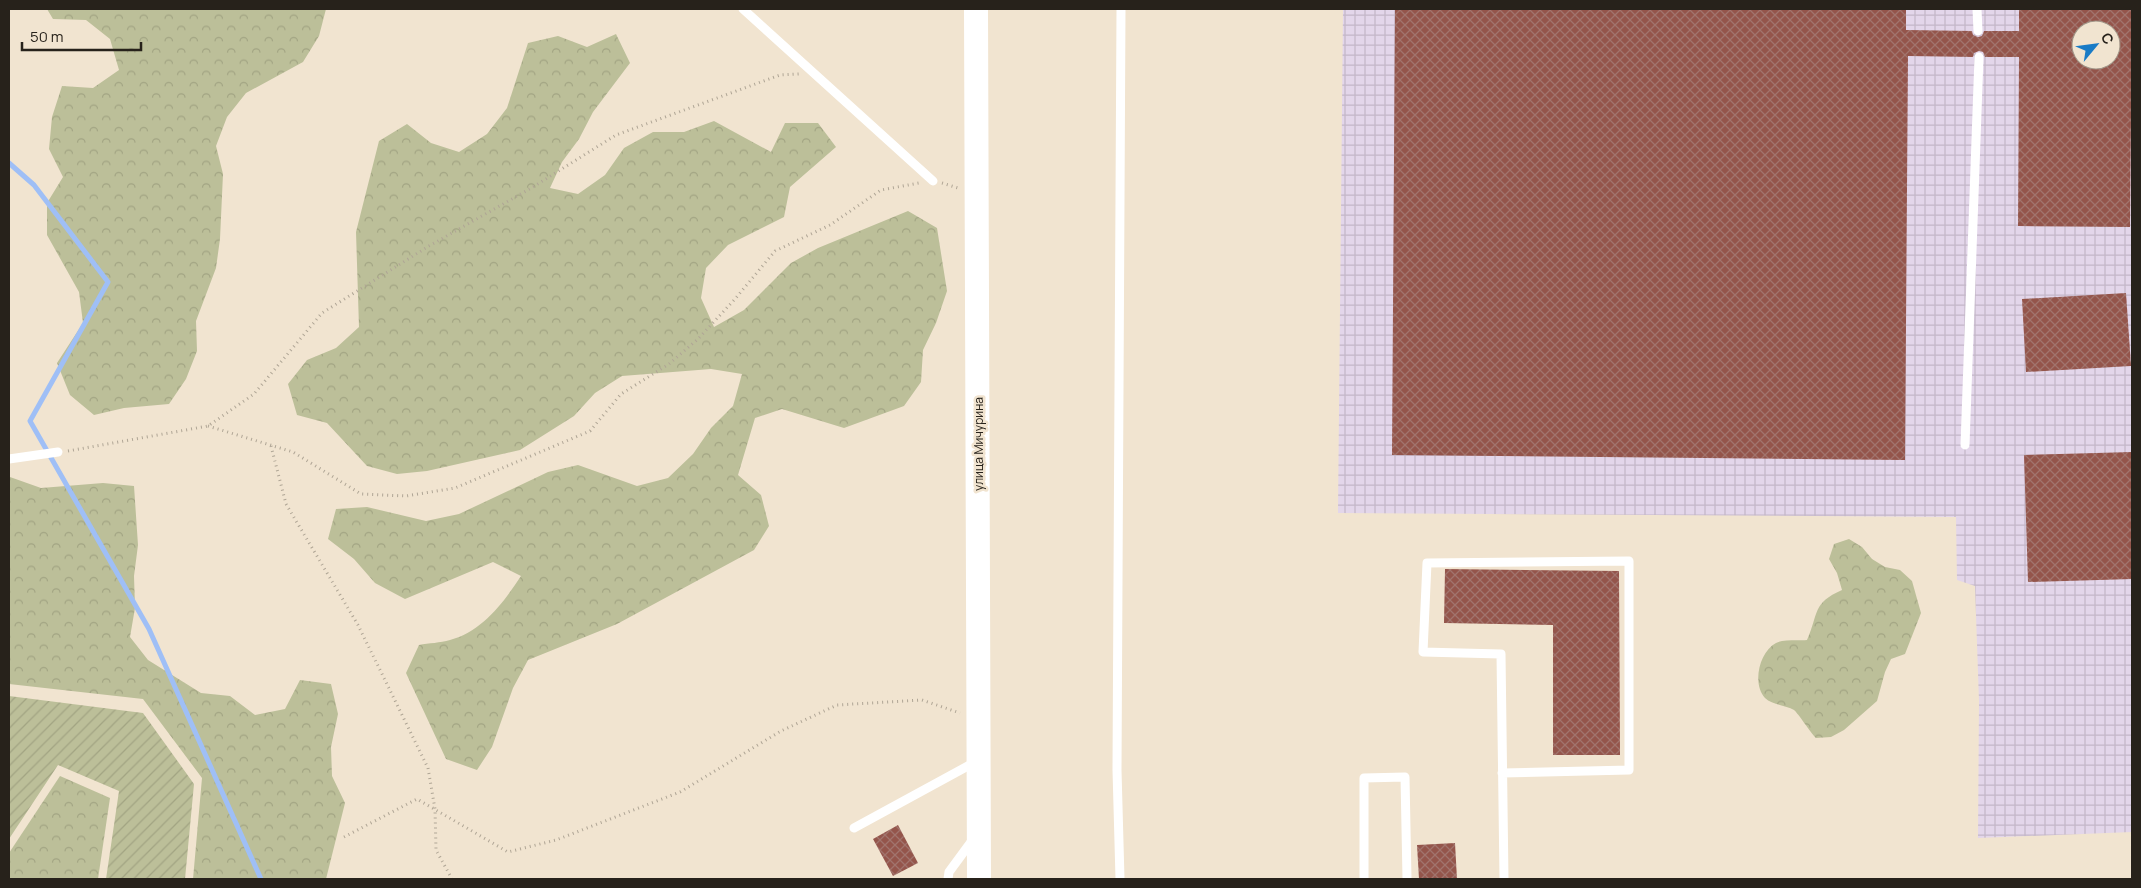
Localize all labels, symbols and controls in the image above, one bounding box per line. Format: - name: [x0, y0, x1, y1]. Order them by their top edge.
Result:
- scale bar: [22, 20, 141, 52]
- north arrow: [2071, 20, 2121, 70]
- text: 50 m: [30, 26, 64, 47]
- text: С: [2097, 29, 2119, 48]
- street label: улица Мичурина: [970, 397, 987, 491]

